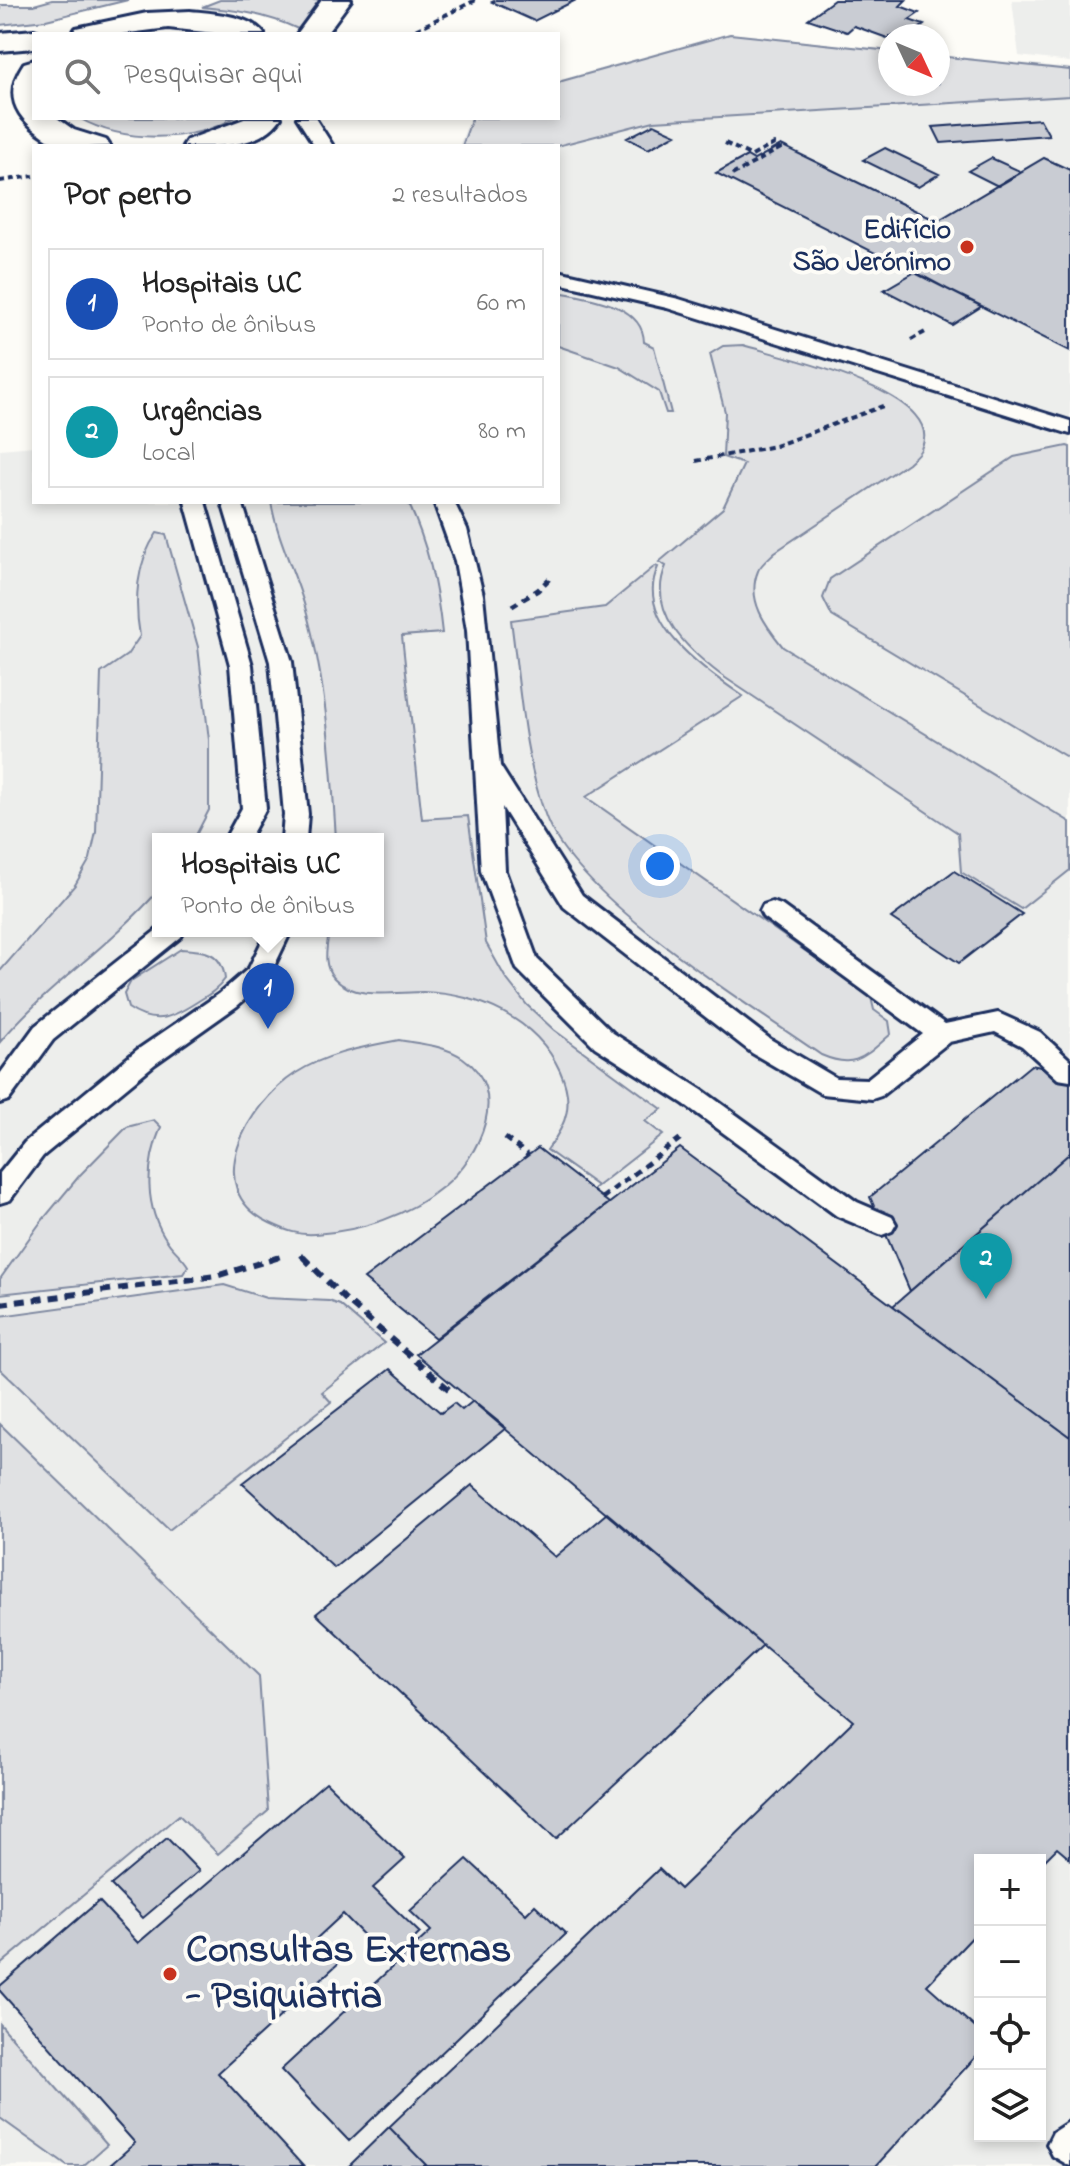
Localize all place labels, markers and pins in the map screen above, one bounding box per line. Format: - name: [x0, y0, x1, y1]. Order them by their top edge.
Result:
- place label: Edifício São Jerónimo: [793, 211, 951, 284]
- marker: Edifício São Jerónimo: [958, 238, 976, 256]
- pin: 1: [242, 963, 294, 1029]
- pin: 2: [960, 1233, 1012, 1299]
- place label: Consultas Externas - Psiquiatria: [185, 1922, 511, 2027]
- marker: Consultas Externas - Psiquiatria: [161, 1965, 179, 1983]

